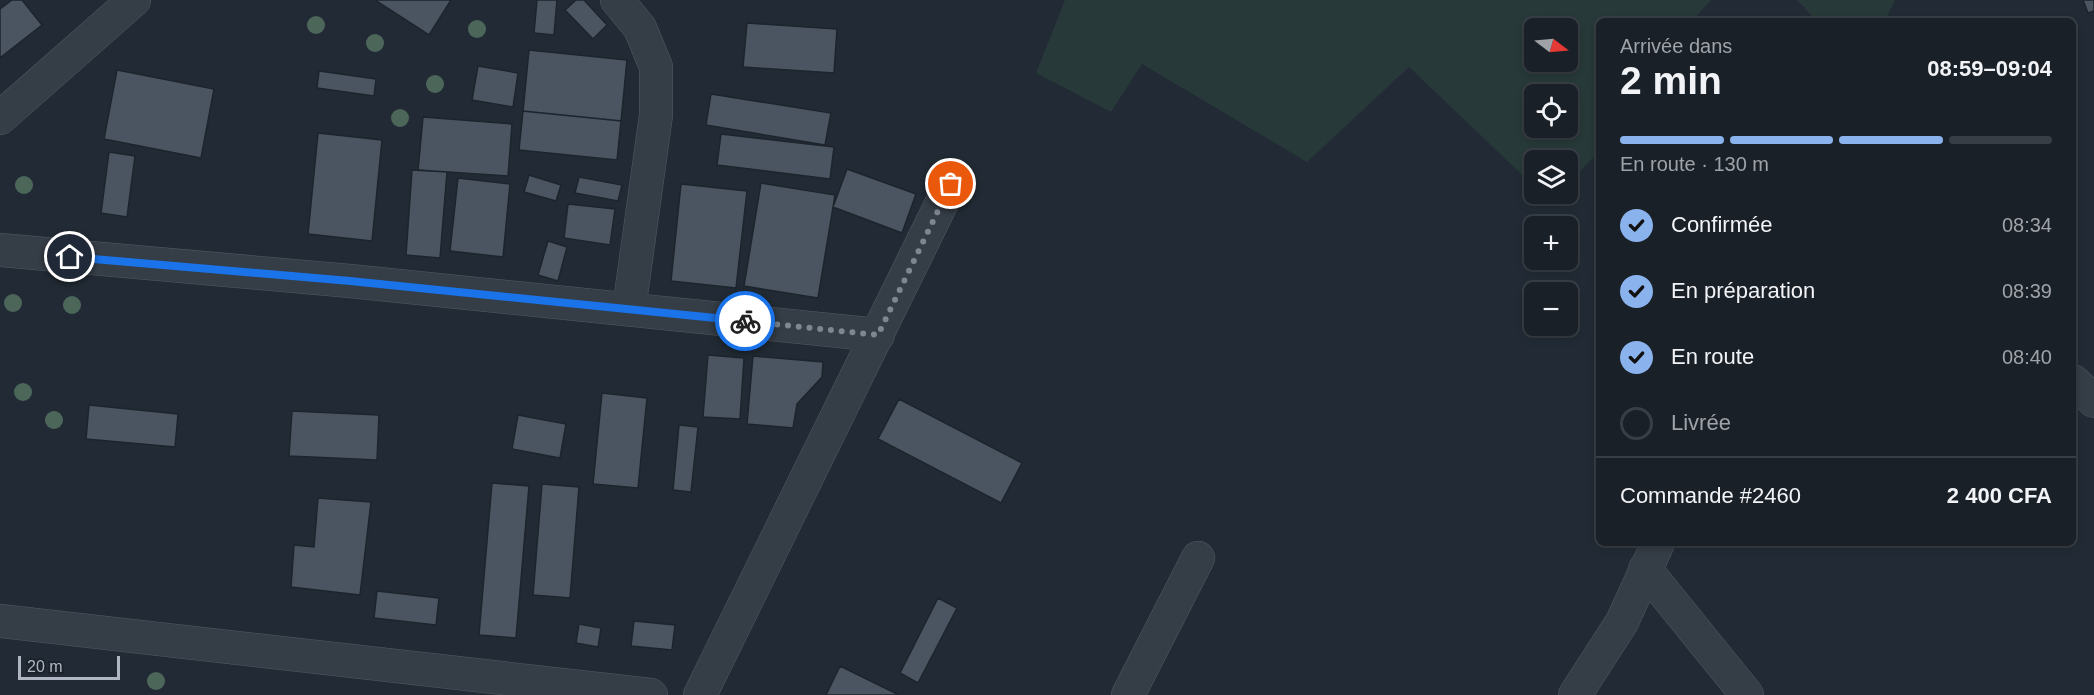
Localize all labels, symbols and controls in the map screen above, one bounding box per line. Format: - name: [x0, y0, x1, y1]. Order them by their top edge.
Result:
- north arrow: [1524, 18, 1578, 72]
- map controls: [1524, 18, 1578, 336]
- text: Arrivée dans: [1620, 35, 1732, 57]
- text: 08:59–09:04: [1927, 56, 2052, 81]
- text: 2 min: [1620, 59, 1722, 102]
- button: locate: [1524, 84, 1578, 138]
- button: layers: [1524, 150, 1578, 204]
- text: En route · 130 m: [1620, 153, 1769, 175]
- pin: [925, 158, 976, 209]
- icon: bag: [934, 167, 967, 200]
- icon: check: [1620, 209, 1653, 242]
- text: Confirmée: [1671, 212, 1772, 237]
- text: 08:34: [2002, 214, 2052, 236]
- button: +: [1524, 216, 1578, 270]
- pin: [44, 231, 95, 282]
- icon: home: [53, 240, 86, 273]
- icon: check: [1620, 275, 1653, 308]
- text: En préparation: [1671, 278, 1815, 303]
- text: 08:39: [2002, 280, 2052, 302]
- button: −: [1524, 282, 1578, 336]
- courier: [715, 291, 775, 351]
- icon: bike: [729, 305, 762, 338]
- icon: check: [1620, 341, 1653, 374]
- text: En route: [1671, 344, 1754, 369]
- text: 08:40: [2002, 346, 2052, 368]
- text: Livrée: [1671, 410, 1731, 435]
- text: Commande #2460: [1620, 483, 1801, 508]
- text: 2 400 CFA: [1947, 483, 2052, 508]
- scale bar: [18, 653, 120, 680]
- text: 20 m: [27, 658, 63, 675]

